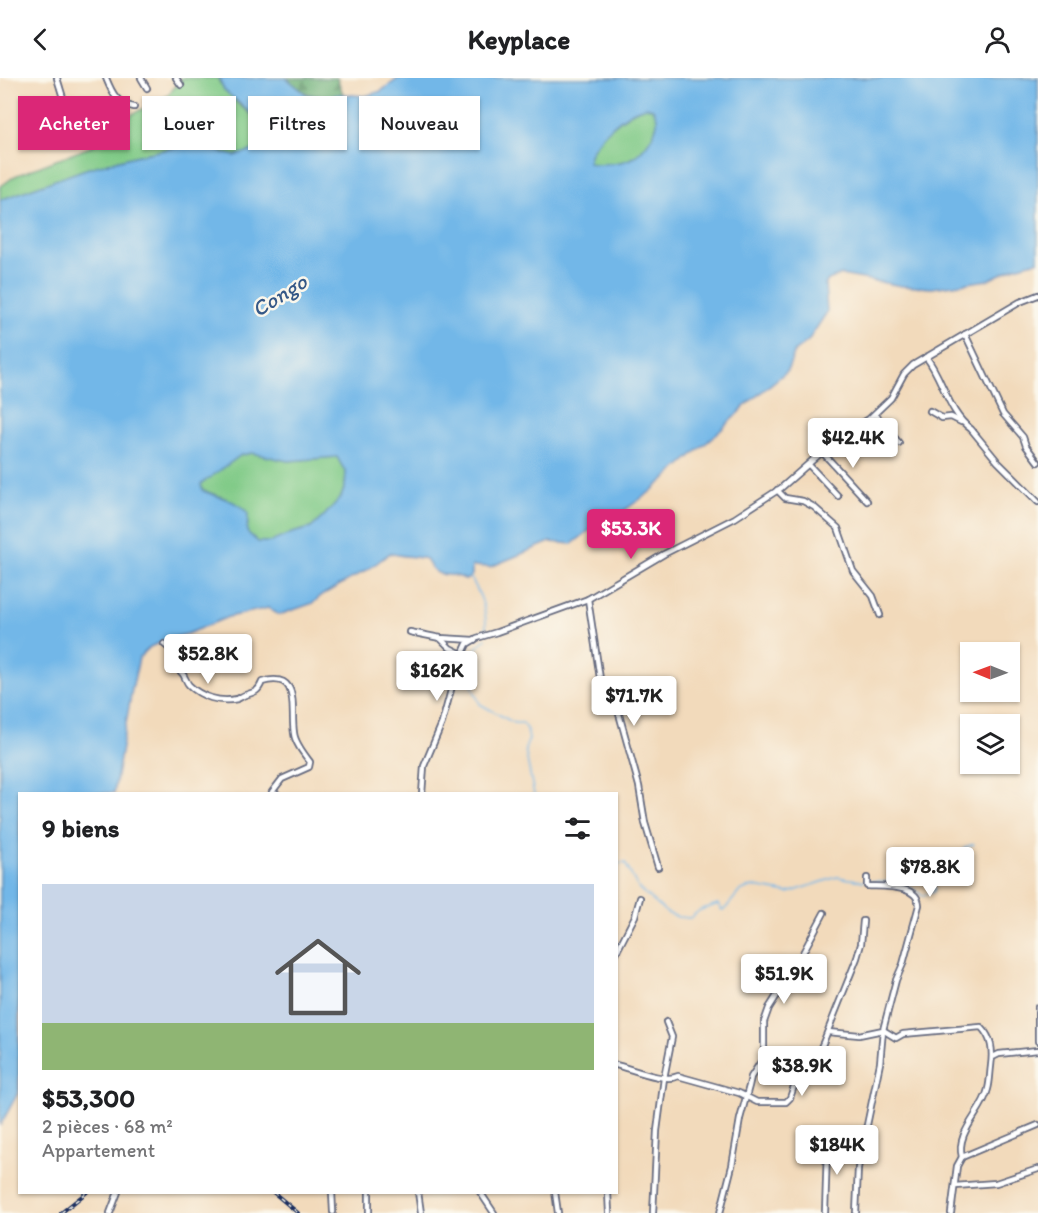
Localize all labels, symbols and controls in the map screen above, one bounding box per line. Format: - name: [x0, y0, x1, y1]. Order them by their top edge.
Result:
- icon: back: [24, 23, 57, 56]
- text: Keyplace: [468, 23, 570, 56]
- icon: person: [981, 23, 1014, 56]
- chip: Acheter: [18, 96, 130, 150]
- chip: Louer: [142, 96, 236, 150]
- chip: Filtres: [248, 96, 347, 150]
- chip: Nouveau: [359, 96, 480, 150]
- water label: Congo: [247, 268, 313, 323]
- pin: $42.4K: [804, 418, 902, 469]
- text: $42.4K: [822, 425, 884, 449]
- pin: $53.3K: [582, 509, 680, 560]
- text: $53.3K: [601, 516, 661, 540]
- pin: $52.8K: [159, 634, 257, 685]
- text: $52.8K: [178, 641, 238, 665]
- north arrow: [960, 642, 1020, 702]
- map controls: [960, 642, 1020, 774]
- pin: $162K: [395, 651, 479, 702]
- text: $162K: [410, 658, 464, 682]
- pin: $71.7K: [585, 676, 683, 727]
- text: $71.7K: [606, 683, 662, 707]
- button: layers: [960, 714, 1020, 774]
- text: 9 biens: [42, 812, 120, 844]
- icon: filters: [561, 812, 594, 845]
- pin: $78.8K: [881, 847, 979, 898]
- text: $78.8K: [900, 854, 960, 878]
- icon: home: [264, 923, 372, 1031]
- pin: $51.9K: [735, 954, 833, 1005]
- text: $51.9K: [755, 961, 813, 985]
- pin: $38.9K: [753, 1046, 851, 1097]
- text: $38.9K: [772, 1053, 832, 1077]
- text: $53,300: [42, 1082, 135, 1114]
- text: 2 pièces · 68 m²: [42, 1114, 173, 1138]
- pin: $184K: [795, 1125, 879, 1176]
- text: $184K: [809, 1132, 865, 1156]
- text: Appartement: [42, 1138, 155, 1162]

